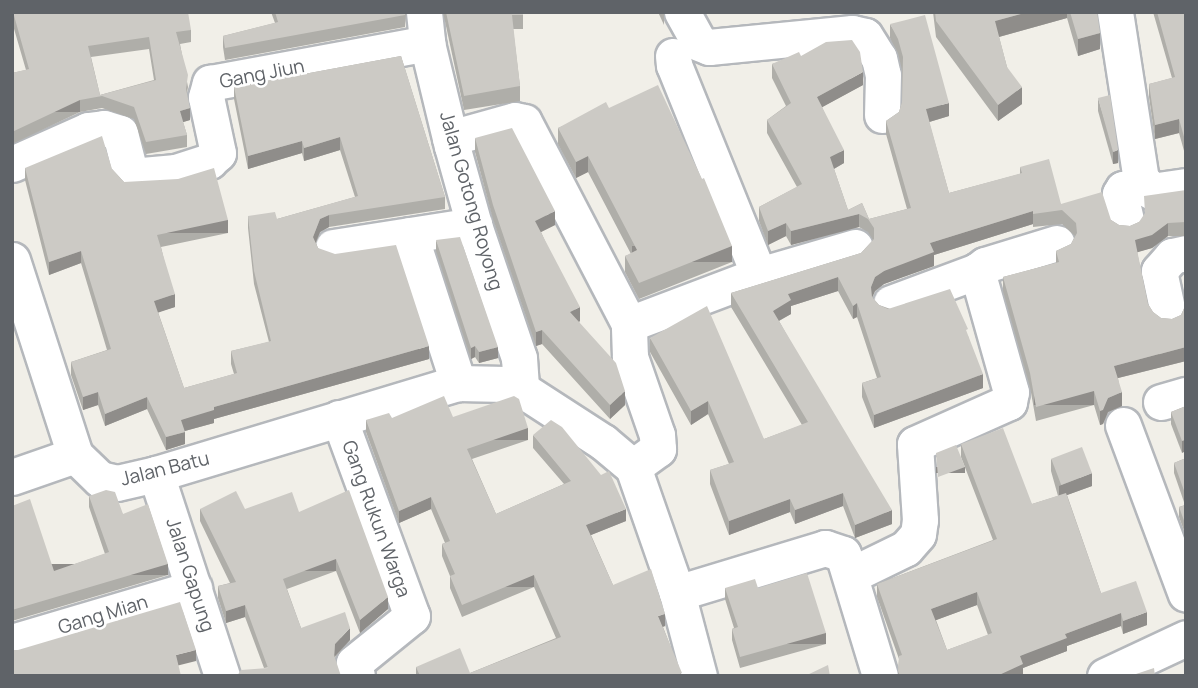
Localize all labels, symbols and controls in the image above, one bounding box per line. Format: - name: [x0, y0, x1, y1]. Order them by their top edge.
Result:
- street label: Gang Jiun: [218, 55, 306, 93]
- street label: Jalan Gotong Royong: [435, 109, 507, 293]
- street label: Gang Rukun Warga: [337, 438, 415, 600]
- street label: Jalan Batu: [118, 447, 212, 491]
- street label: Jalan Gapung: [161, 515, 219, 635]
- street label: Gang Mian: [55, 591, 151, 639]

